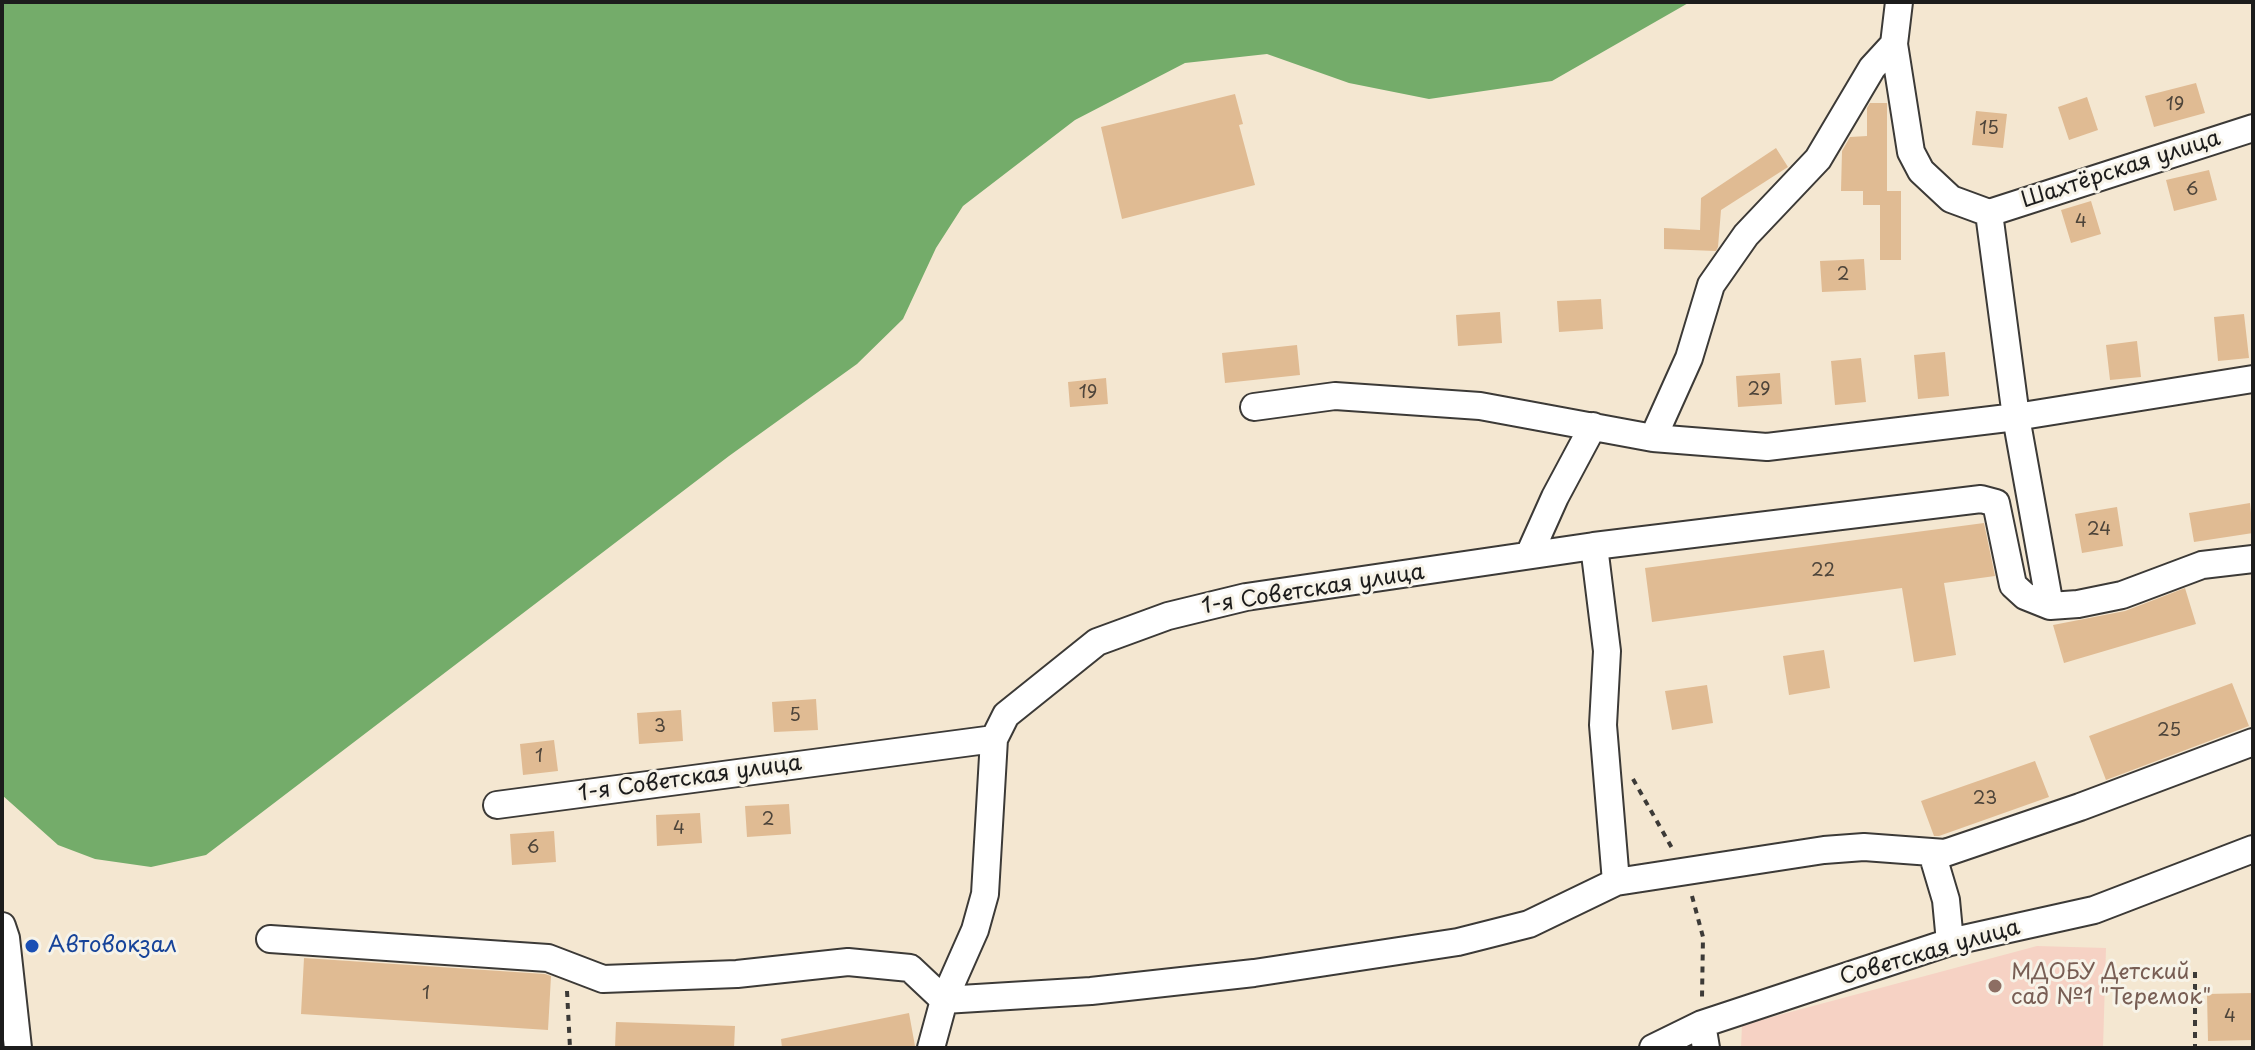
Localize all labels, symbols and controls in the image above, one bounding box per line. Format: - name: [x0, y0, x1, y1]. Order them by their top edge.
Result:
- house number: 19: [2166, 94, 2184, 116]
- house number: 15: [1979, 118, 1999, 140]
- street label: Шахтёрская улица: [2018, 125, 2224, 215]
- house number: 6: [2186, 179, 2198, 201]
- house number: 4: [2075, 211, 2087, 233]
- house number: 2: [1837, 264, 1849, 286]
- house number: 29: [1748, 379, 1770, 401]
- house number: 19: [1079, 382, 1097, 404]
- house number: 24: [2087, 519, 2111, 541]
- street label: 1-я Советская улица: [1200, 559, 1426, 621]
- house number: 22: [1811, 560, 1835, 582]
- house number: 5: [789, 705, 801, 727]
- house number: 3: [654, 716, 666, 738]
- house number: 25: [2157, 720, 2181, 742]
- house number: 1: [535, 746, 543, 768]
- street label: 1-я Советская улица: [577, 750, 803, 808]
- house number: 23: [1973, 788, 1997, 810]
- house number: 2: [762, 809, 774, 831]
- house number: 4: [673, 818, 685, 840]
- house number: 6: [527, 837, 539, 859]
- street label: Советская улица: [1837, 915, 2023, 991]
- place label: Автовокзал: [48, 933, 177, 959]
- marker: Автовокзал: [23, 937, 41, 955]
- place label: МДОБУ Детский сад №1 "Теремок": [2011, 960, 2211, 1012]
- marker: МДОБУ Детский сад №1 "Теремок": [1986, 977, 2004, 995]
- house number: 1: [422, 983, 430, 1005]
- house number: 4: [2224, 1006, 2236, 1028]

